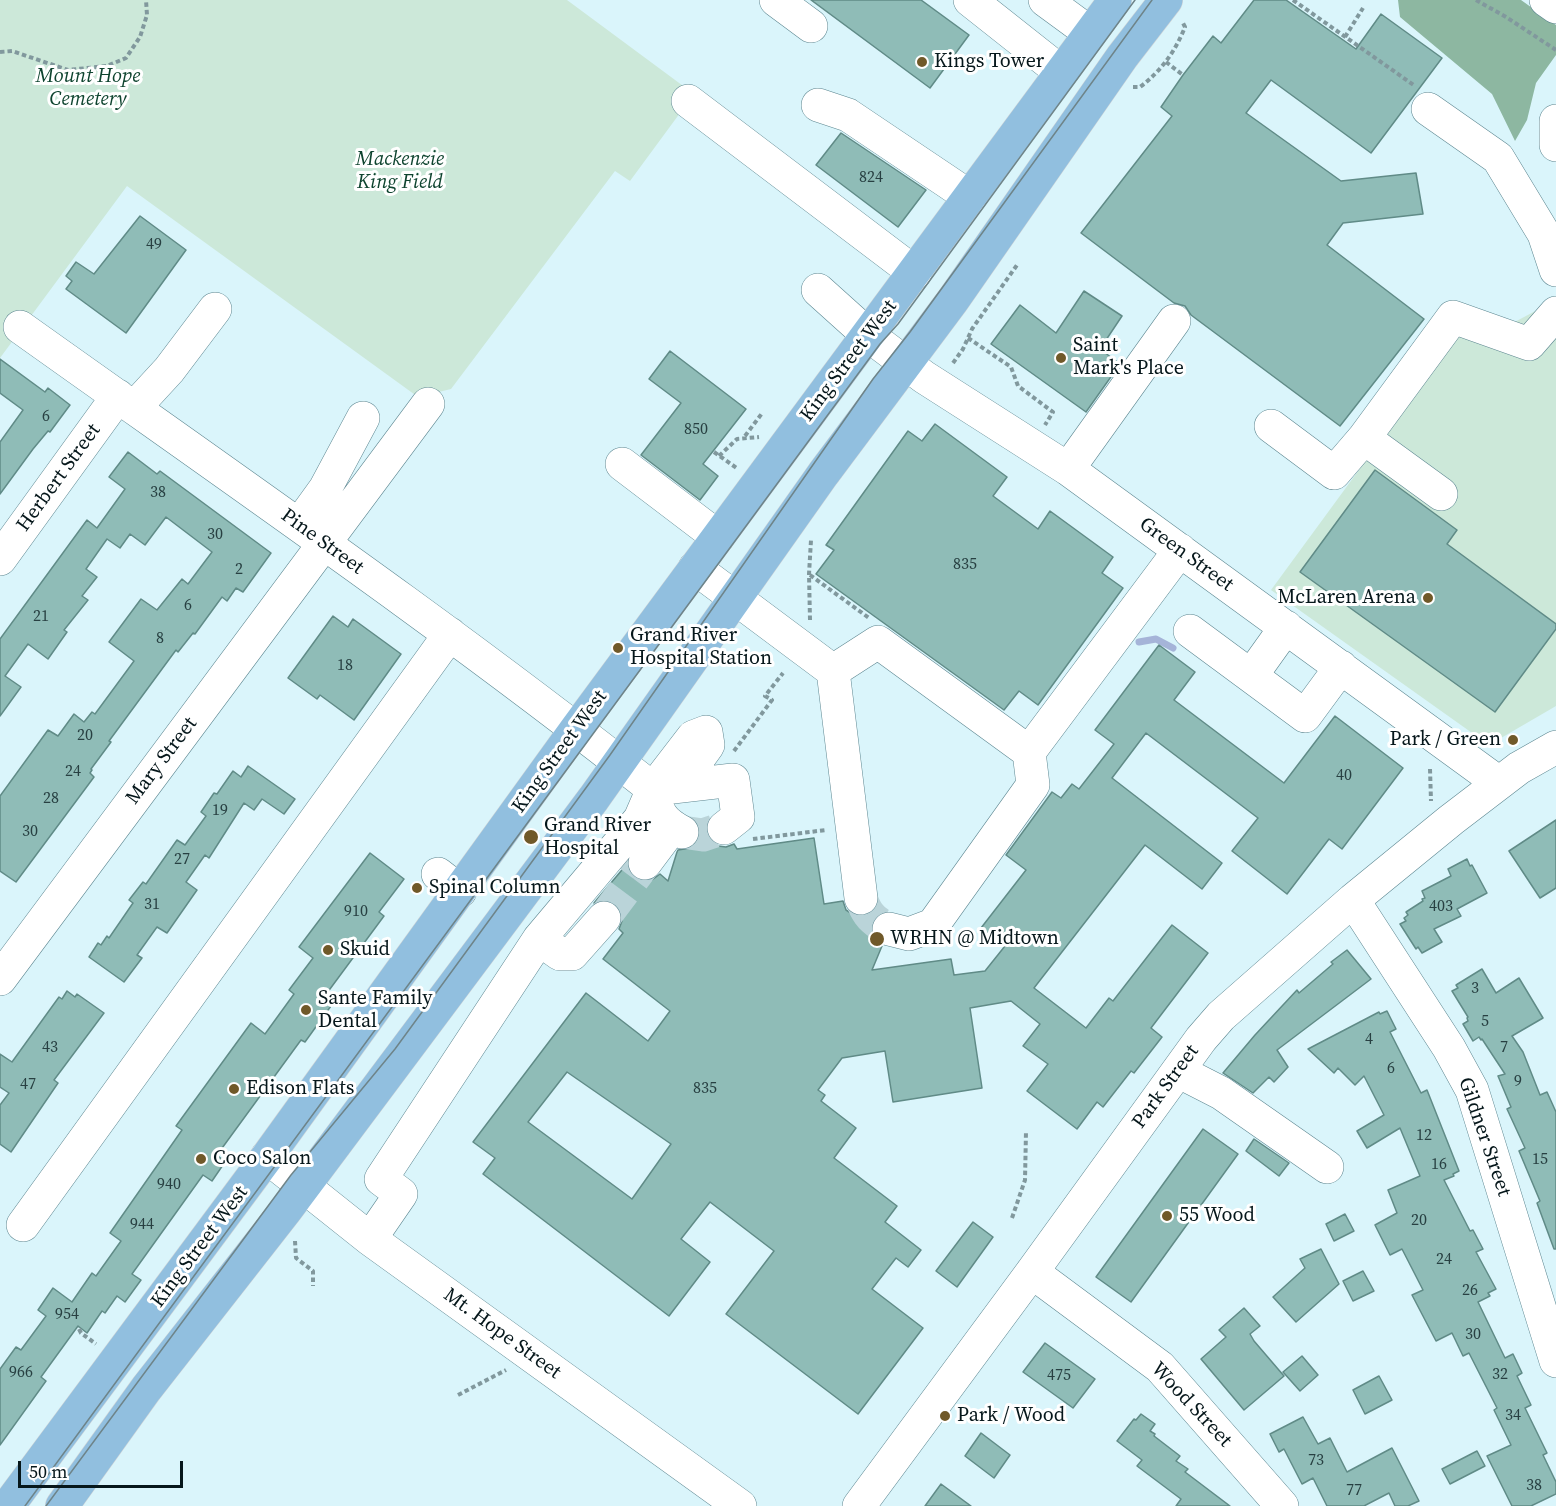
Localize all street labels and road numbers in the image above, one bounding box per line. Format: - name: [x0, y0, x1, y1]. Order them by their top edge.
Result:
- street label: King Street West: [795, 295, 903, 427]
- street label: Herbert Street: [12, 419, 106, 537]
- street label: Pine Street: [276, 504, 368, 580]
- street label: Green Street: [1134, 513, 1238, 597]
- street label: King Street West: [507, 686, 613, 818]
- street label: Mary Street: [121, 713, 203, 809]
- street label: Park Street: [1128, 1041, 1204, 1133]
- street label: Gildner Street: [1452, 1074, 1516, 1200]
- street label: King Street West: [146, 1181, 254, 1313]
- street label: Mt. Hope Street: [439, 1283, 565, 1385]
- street label: Wood Street: [1146, 1358, 1236, 1452]

